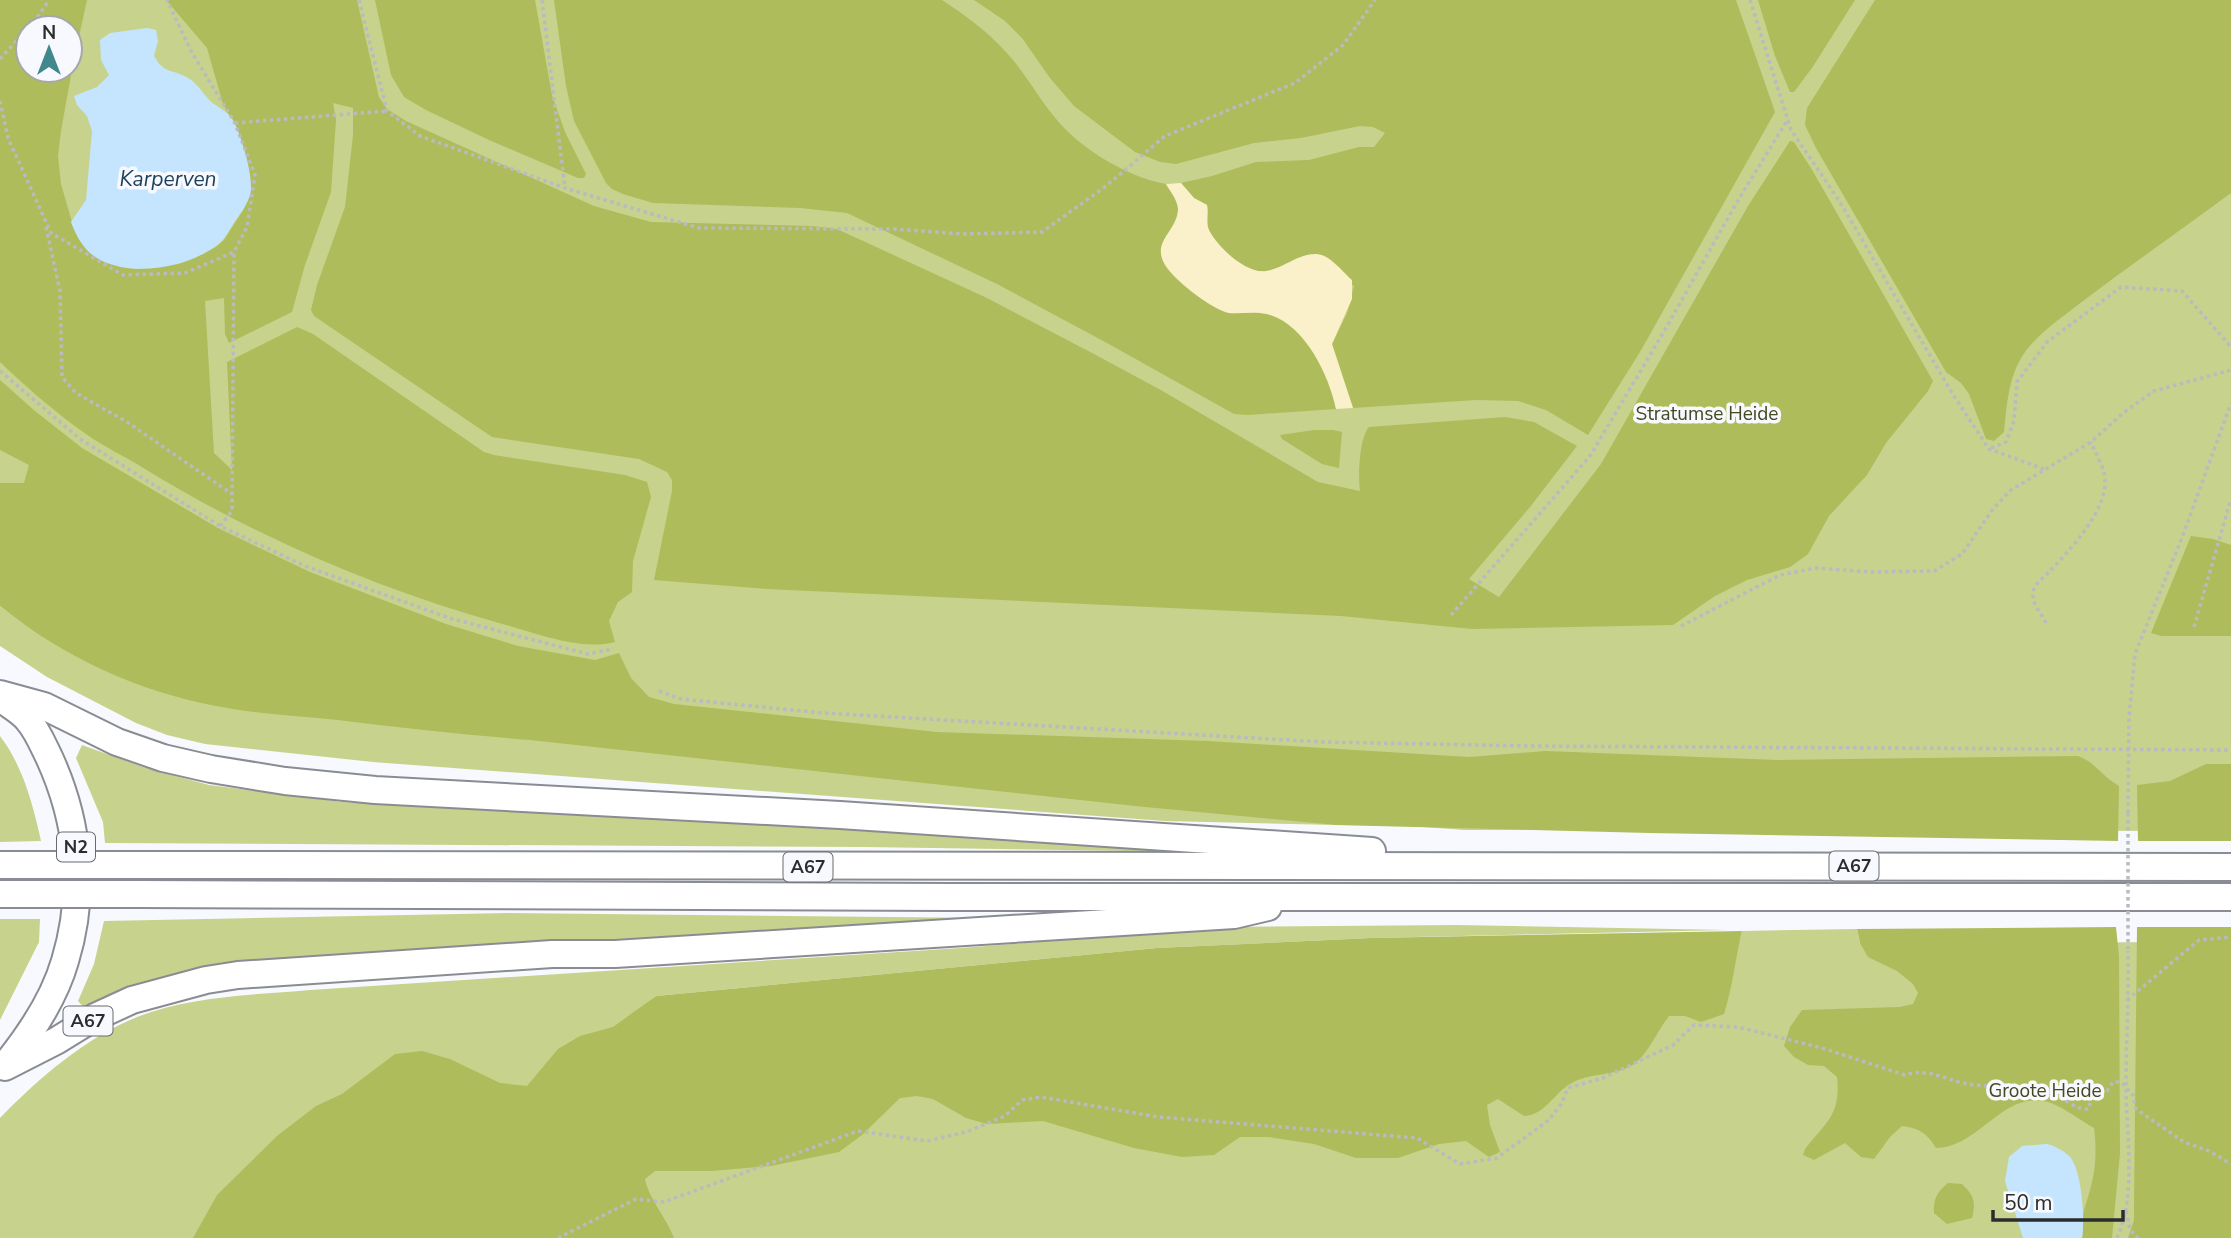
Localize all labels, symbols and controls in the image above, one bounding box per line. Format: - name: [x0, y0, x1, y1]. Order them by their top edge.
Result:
- north arrow: [14, 14, 84, 84]
- text: N: [42, 20, 56, 46]
- water label: Karperven: [119, 165, 217, 193]
- park label: Stratumse Heide: [1636, 401, 1778, 427]
- road number: N2: [57, 832, 95, 862]
- road number: A67: [784, 852, 832, 882]
- road number: A67: [1829, 852, 1878, 880]
- road number: A67: [64, 1006, 112, 1036]
- park label: Groote Heide: [1988, 1078, 2102, 1104]
- scale bar: [1993, 1178, 2122, 1222]
- text: 50 m: [2004, 1189, 2053, 1217]

